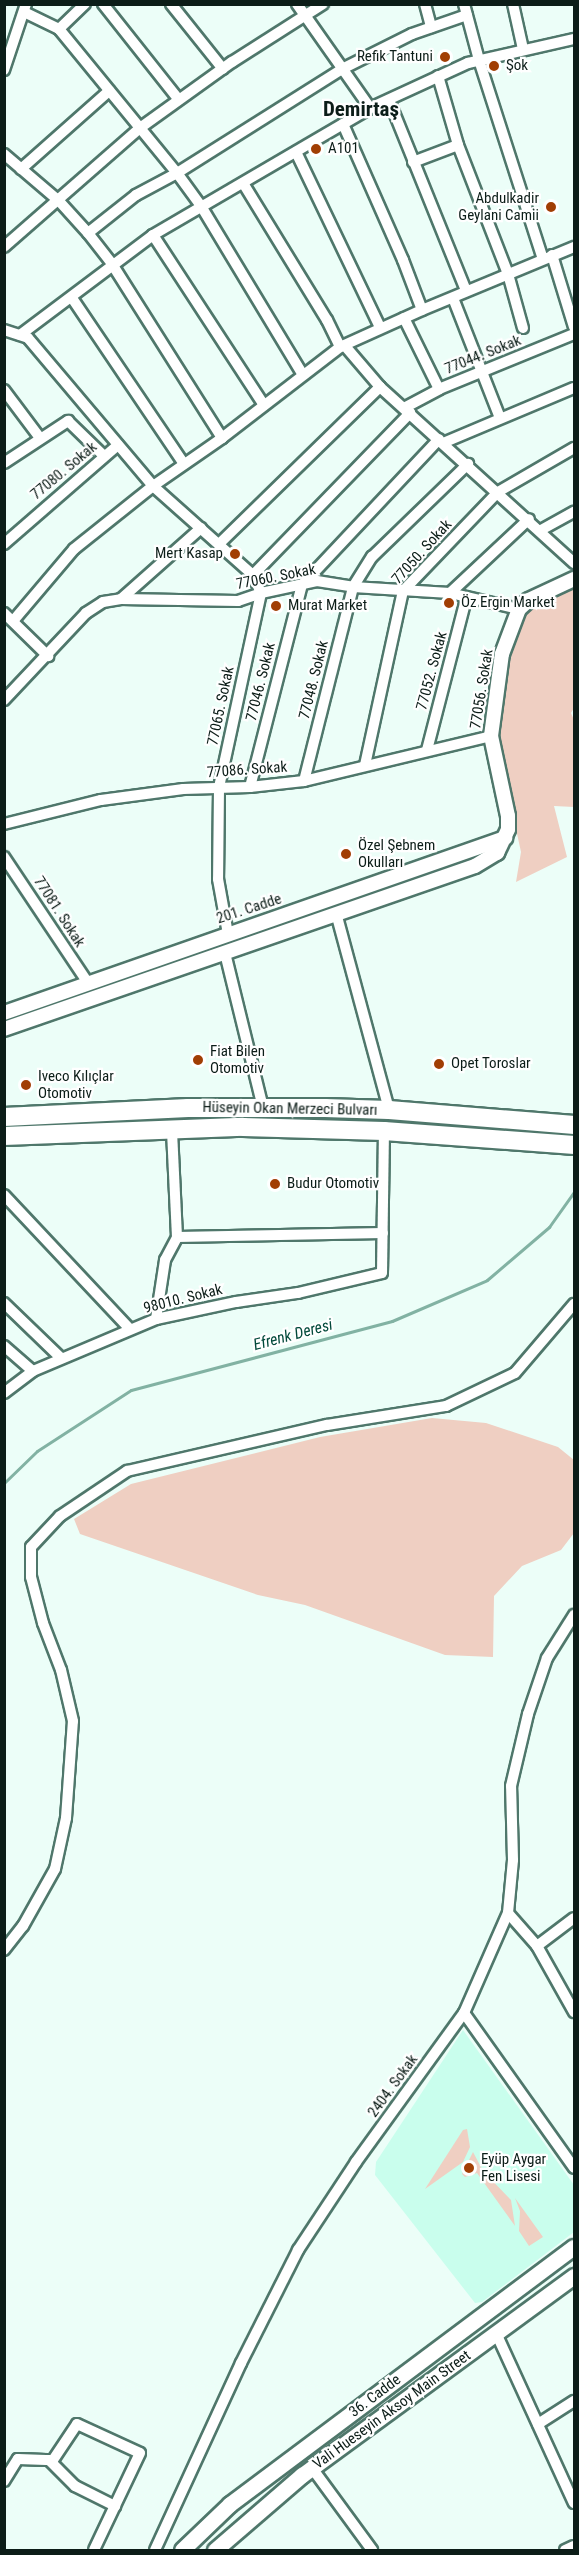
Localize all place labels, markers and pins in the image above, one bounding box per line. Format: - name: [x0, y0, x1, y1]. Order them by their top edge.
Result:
- place label: Refik Tantuni: [357, 48, 433, 66]
- marker: Refik Tantuni: [438, 50, 452, 64]
- place label: Şok: [506, 57, 528, 75]
- marker: Şok: [487, 59, 501, 73]
- place label: A101: [328, 140, 359, 158]
- marker: A101: [309, 142, 323, 156]
- place label: Abdulkadir Geylani Camii: [458, 189, 539, 224]
- marker: Abdulkadir Geylani Camii: [544, 200, 558, 214]
- place label: Mert Kasap: [155, 545, 223, 563]
- marker: Mert Kasap: [228, 547, 242, 561]
- place label: Öz Ergin Market: [461, 594, 555, 612]
- marker: Öz Ergin Market: [442, 596, 456, 610]
- place label: Murat Market: [288, 597, 367, 615]
- marker: Murat Market: [269, 599, 283, 613]
- place label: Özel Şebnem Okulları: [358, 836, 435, 871]
- marker: Özel Şebnem Okulları: [339, 847, 353, 861]
- place label: Fiat Bilen Otomotiv: [210, 1042, 265, 1077]
- marker: Fiat Bilen Otomotiv: [191, 1053, 205, 1067]
- place label: Opet Toroslar: [451, 1055, 531, 1073]
- marker: Opet Toroslar: [432, 1057, 446, 1071]
- place label: Iveco Kılıçlar Otomotiv: [38, 1067, 114, 1102]
- marker: Iveco Kılıçlar Otomotiv: [19, 1078, 33, 1092]
- place label: Budur Otomotiv: [287, 1175, 379, 1193]
- marker: Budur Otomotiv: [268, 1177, 282, 1191]
- place label: Eyüp Aygar Fen Lisesi: [481, 2150, 546, 2185]
- marker: Eyüp Aygar Fen Lisesi: [462, 2161, 476, 2175]

